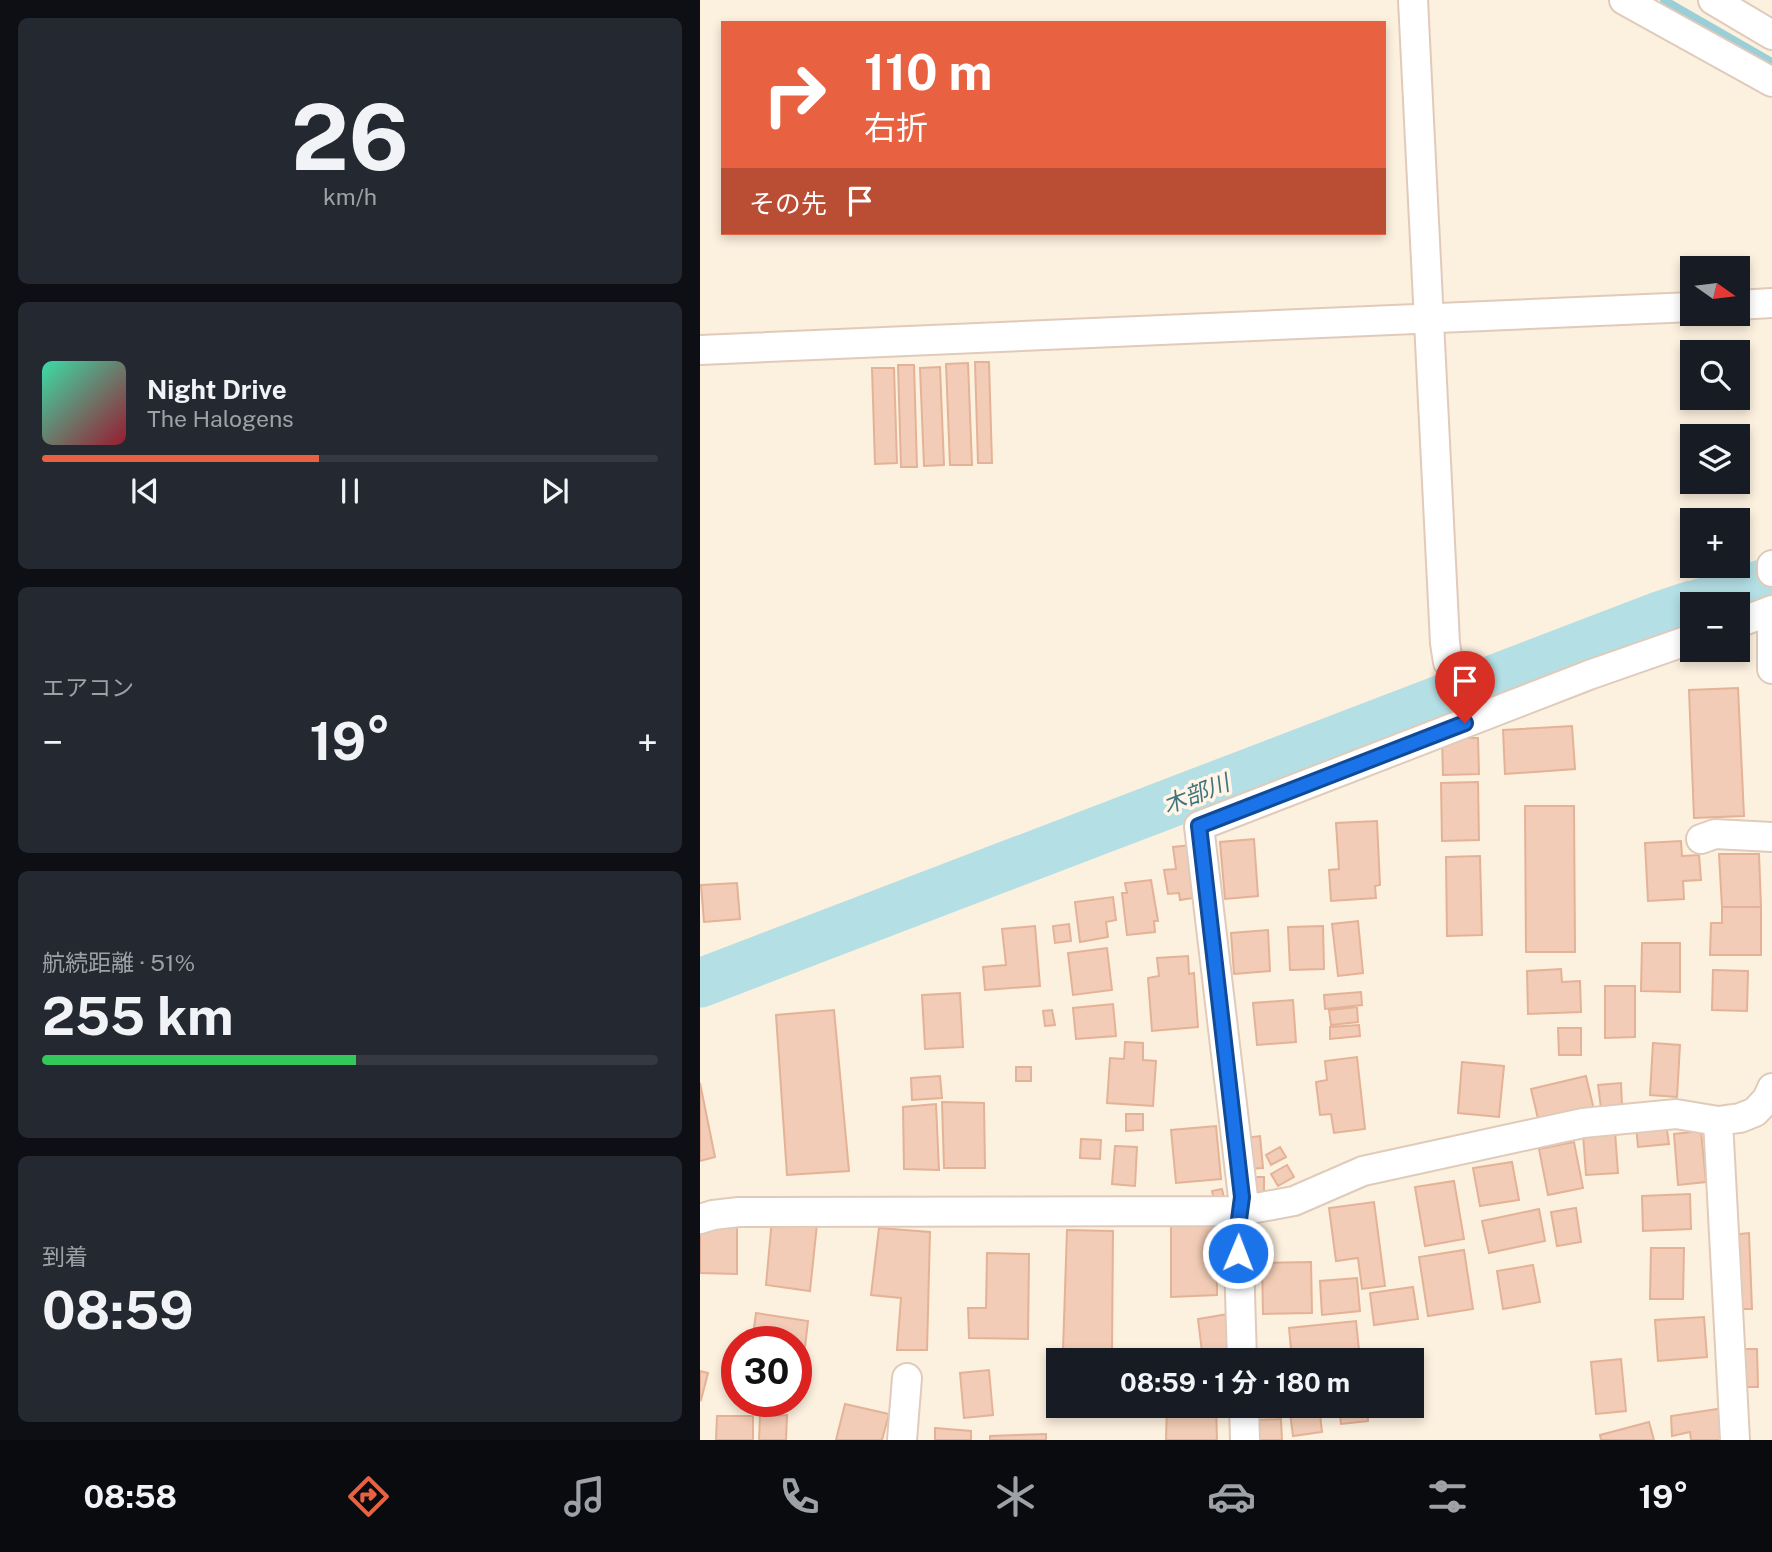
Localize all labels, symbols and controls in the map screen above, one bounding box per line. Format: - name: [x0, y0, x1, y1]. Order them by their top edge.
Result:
- text: 110 m: [864, 43, 992, 101]
- icon: right: [749, 49, 840, 140]
- text: 26: [291, 84, 409, 190]
- text: 右折: [864, 109, 928, 146]
- icon: arrive: [841, 182, 879, 220]
- text: km/h: [323, 183, 377, 210]
- text: その先: [749, 188, 827, 219]
- north arrow: [1680, 256, 1750, 326]
- map controls: [1680, 256, 1750, 662]
- button: search: [1680, 340, 1750, 410]
- text: Night Drive: [147, 374, 287, 405]
- text: The Halogens: [147, 405, 294, 432]
- button: layers: [1680, 424, 1750, 494]
- icon: previous: [126, 472, 164, 510]
- icon: pause: [331, 472, 369, 510]
- icon: next: [536, 472, 574, 510]
- button: +: [1680, 508, 1750, 578]
- button: −: [1680, 592, 1750, 662]
- pin: [1435, 651, 1495, 723]
- icon: arrive: [1446, 662, 1484, 700]
- text: エアコン: [42, 674, 134, 701]
- text: 19°: [309, 711, 391, 772]
- text: −: [42, 720, 63, 765]
- text: +: [637, 720, 658, 765]
- water label: 木部川: [1159, 767, 1236, 819]
- text: 航続距離 · 51%: [42, 949, 195, 976]
- text: 255 km: [42, 986, 234, 1047]
- position arrow: [1201, 1216, 1275, 1290]
- text: 到着: [42, 1243, 88, 1270]
- text: 08:59: [42, 1280, 194, 1341]
- speed limit sign: 30: [721, 1326, 812, 1417]
- text: 08:59 · 1 分 · 180 m: [1120, 1367, 1350, 1398]
- icon: directions: [344, 1472, 393, 1521]
- icon: music: [560, 1472, 609, 1521]
- icon: phone: [775, 1472, 824, 1521]
- icon: climate: [991, 1472, 1040, 1521]
- icon: car: [1207, 1472, 1256, 1521]
- icon: filters: [1423, 1472, 1472, 1521]
- text: 08:58: [83, 1478, 177, 1515]
- text: 19°: [1639, 1478, 1689, 1515]

